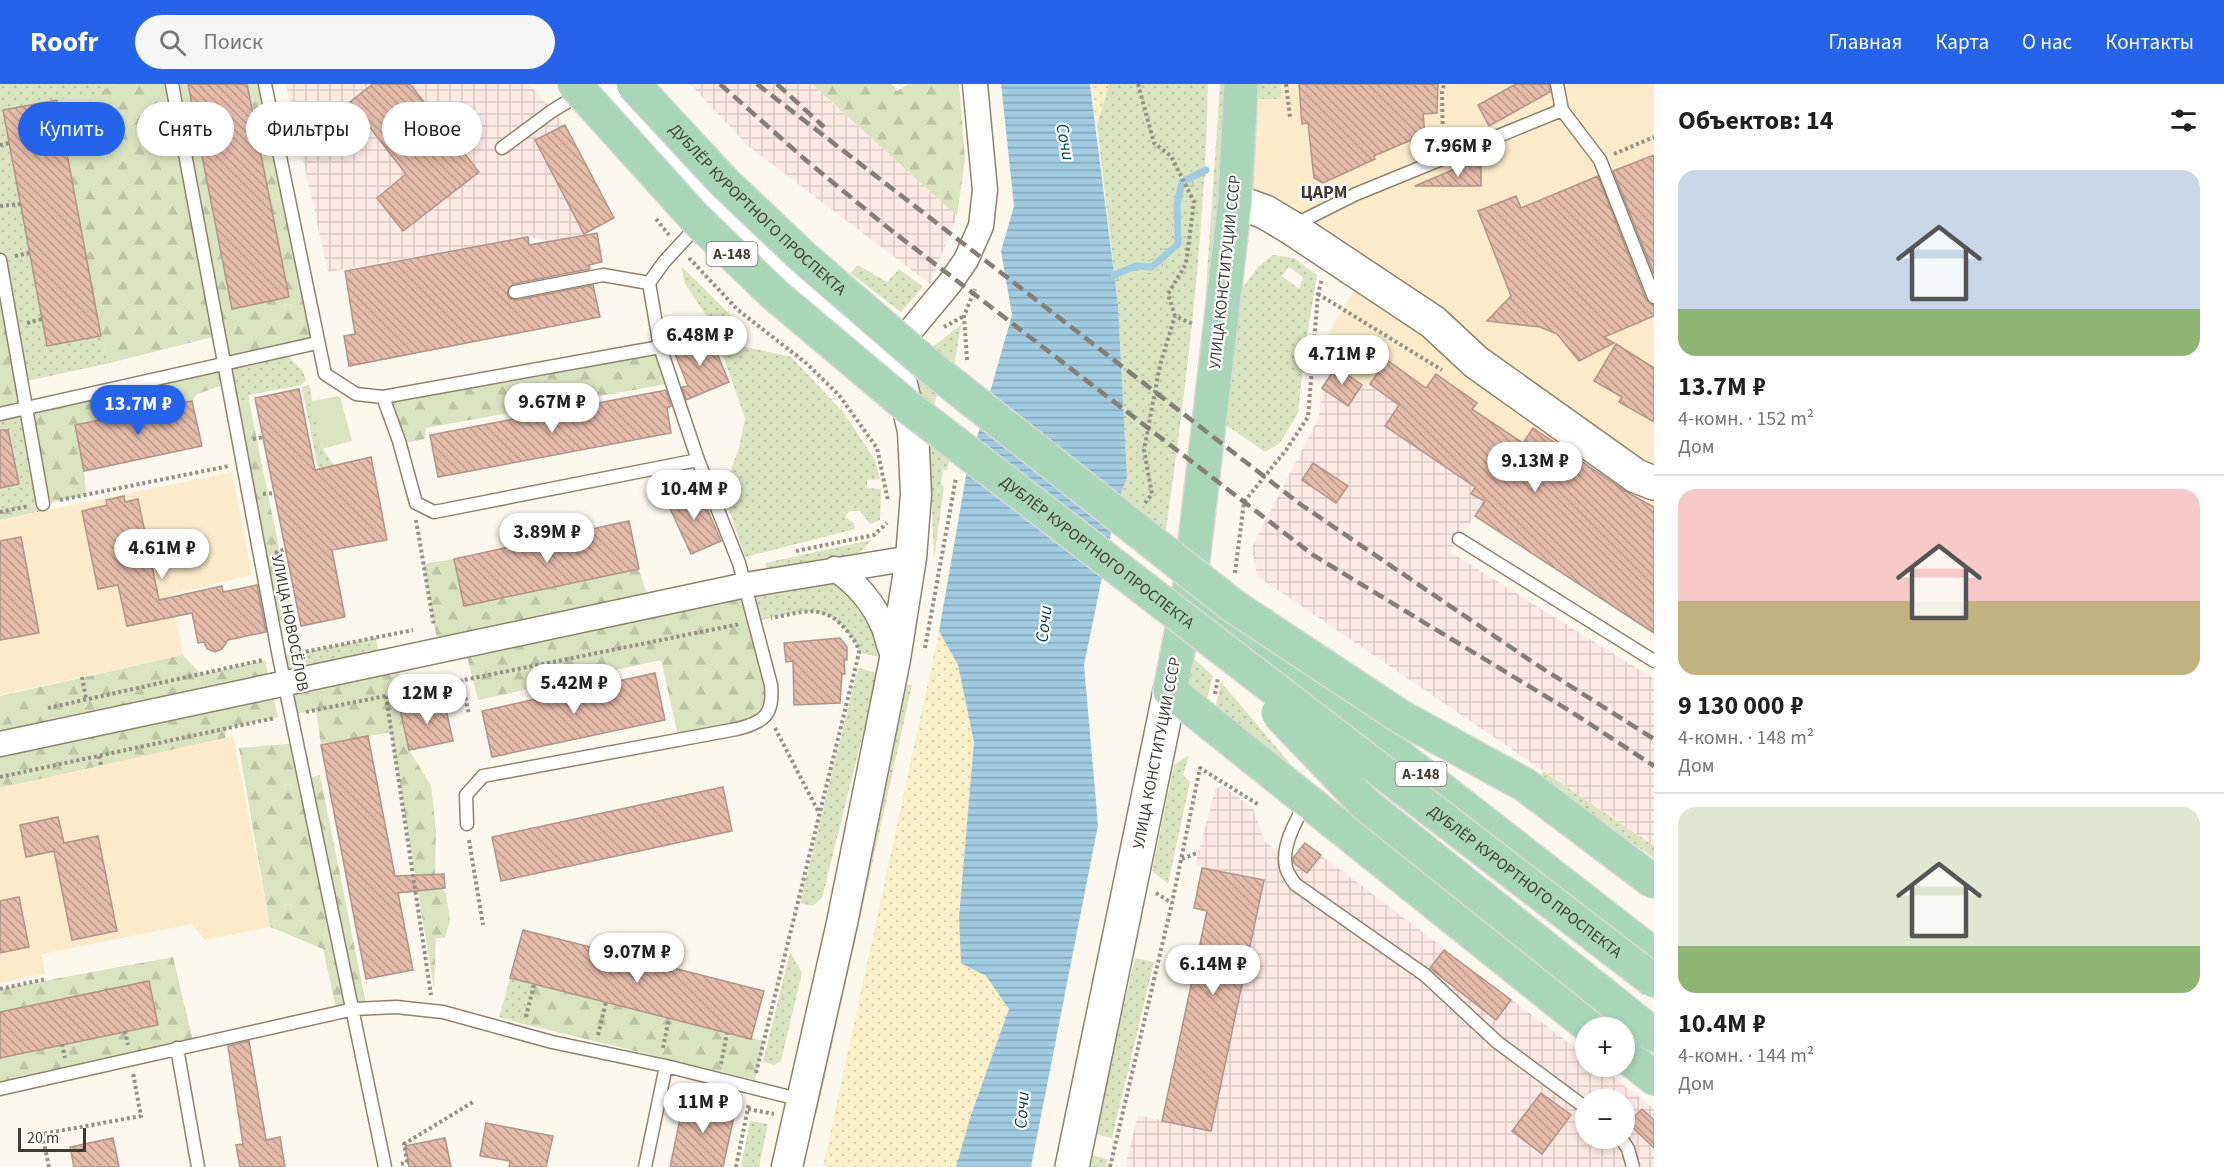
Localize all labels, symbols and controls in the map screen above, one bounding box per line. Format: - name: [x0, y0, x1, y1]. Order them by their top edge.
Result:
- search box: [135, 15, 555, 69]
- text: Roofr: [30, 22, 99, 62]
- icon: search: [156, 26, 189, 59]
- text: Поиск: [204, 26, 263, 58]
- text: Главная: [1829, 27, 1902, 57]
- text: Карта: [1935, 27, 1989, 57]
- text: О нас: [2022, 27, 2072, 57]
- text: Контакты: [2105, 27, 2194, 57]
- chip: Купить: [18, 102, 125, 156]
- chip: Снять: [137, 102, 234, 156]
- chip: Фильтры: [246, 102, 370, 156]
- chip: Новое: [382, 102, 482, 156]
- text: Объектов: 14: [1678, 102, 1834, 139]
- icon: filters: [2167, 104, 2200, 137]
- street label: ДУБЛЁР КУРОРТНОГО ПРОСПЕКТА: [664, 119, 851, 301]
- water label: Сочи: [1049, 122, 1081, 162]
- pin: 7.96M ₽: [1403, 127, 1513, 178]
- text: 7.96M ₽: [1424, 132, 1492, 160]
- street label: УЛИЦА КОНСТИТУЦИИ СССР: [1204, 174, 1246, 370]
- district label: ЦАРМ: [1301, 180, 1347, 205]
- icon: home: [1885, 209, 1993, 317]
- road number: А-148: [706, 242, 758, 266]
- pin: 6.48M ₽: [645, 316, 755, 367]
- text: 6.48M ₽: [666, 321, 734, 349]
- pin: 4.71M ₽: [1287, 335, 1397, 386]
- text: 4.71M ₽: [1308, 340, 1376, 368]
- text: 13.7M ₽: [1678, 368, 1766, 405]
- pin: 9.67M ₽: [497, 383, 607, 434]
- pin: 13.7M ₽: [83, 385, 193, 436]
- text: 9.67M ₽: [518, 388, 586, 416]
- text: 13.7M ₽: [104, 390, 172, 418]
- text: 4-комн. · 152 m²: [1678, 405, 1814, 433]
- text: Дом: [1678, 433, 1714, 461]
- pin: 9.13M ₽: [1480, 442, 1590, 493]
- text: 9.13M ₽: [1501, 447, 1569, 475]
- pin: 10.4M ₽: [639, 470, 749, 521]
- street label: ДУБЛЁР КУРОРТНОГО ПРОСПЕКТА: [996, 471, 1199, 634]
- text: 10.4M ₽: [660, 475, 728, 503]
- pin: 3.89M ₽: [492, 513, 602, 564]
- text: 3.89M ₽: [513, 518, 581, 546]
- icon: home: [1885, 528, 1993, 636]
- pin: 4.61M ₽: [107, 529, 217, 580]
- text: 4.61M ₽: [128, 534, 196, 562]
- street label: УЛИЦА НОВОСЁЛОВ: [266, 553, 314, 693]
- water label: Сочи: [1029, 604, 1059, 644]
- street label: УЛИЦА КОНСТИТУЦИИ СССР: [1128, 655, 1186, 851]
- pin: 5.42M ₽: [519, 664, 629, 715]
- text: 5.42M ₽: [540, 669, 608, 697]
- pin: 12M ₽: [385, 674, 469, 725]
- text: 12M ₽: [402, 679, 452, 707]
- text: 9 130 000 ₽: [1678, 687, 1803, 724]
- text: 4-комн. · 148 m²: [1678, 724, 1814, 752]
- text: Дом: [1678, 752, 1714, 780]
- road number: А-148: [1396, 762, 1446, 786]
- street label: ДУБЛЁР КУРОРТНОГО ПРОСПЕКТА: [1424, 800, 1627, 964]
- icon: home: [1885, 846, 1993, 954]
- pin: 9.07M ₽: [582, 933, 692, 984]
- text: 9.07M ₽: [603, 938, 671, 966]
- pin: 6.14M ₽: [1158, 945, 1268, 996]
- text: 6.14M ₽: [1179, 950, 1247, 978]
- text: 10.4M ₽: [1678, 1005, 1766, 1042]
- map controls: [1575, 1017, 1635, 1149]
- button: +: [1575, 1017, 1635, 1077]
- text: 4-комн. · 144 m²: [1678, 1042, 1814, 1070]
- text: Дом: [1678, 1070, 1714, 1098]
- pin: 11M ₽: [661, 1083, 745, 1134]
- text: 11M ₽: [678, 1088, 728, 1116]
- button: −: [1575, 1089, 1635, 1149]
- water label: Сочи: [1008, 1091, 1036, 1129]
- scale bar: [18, 1125, 86, 1152]
- text: 20 m: [27, 1127, 59, 1149]

